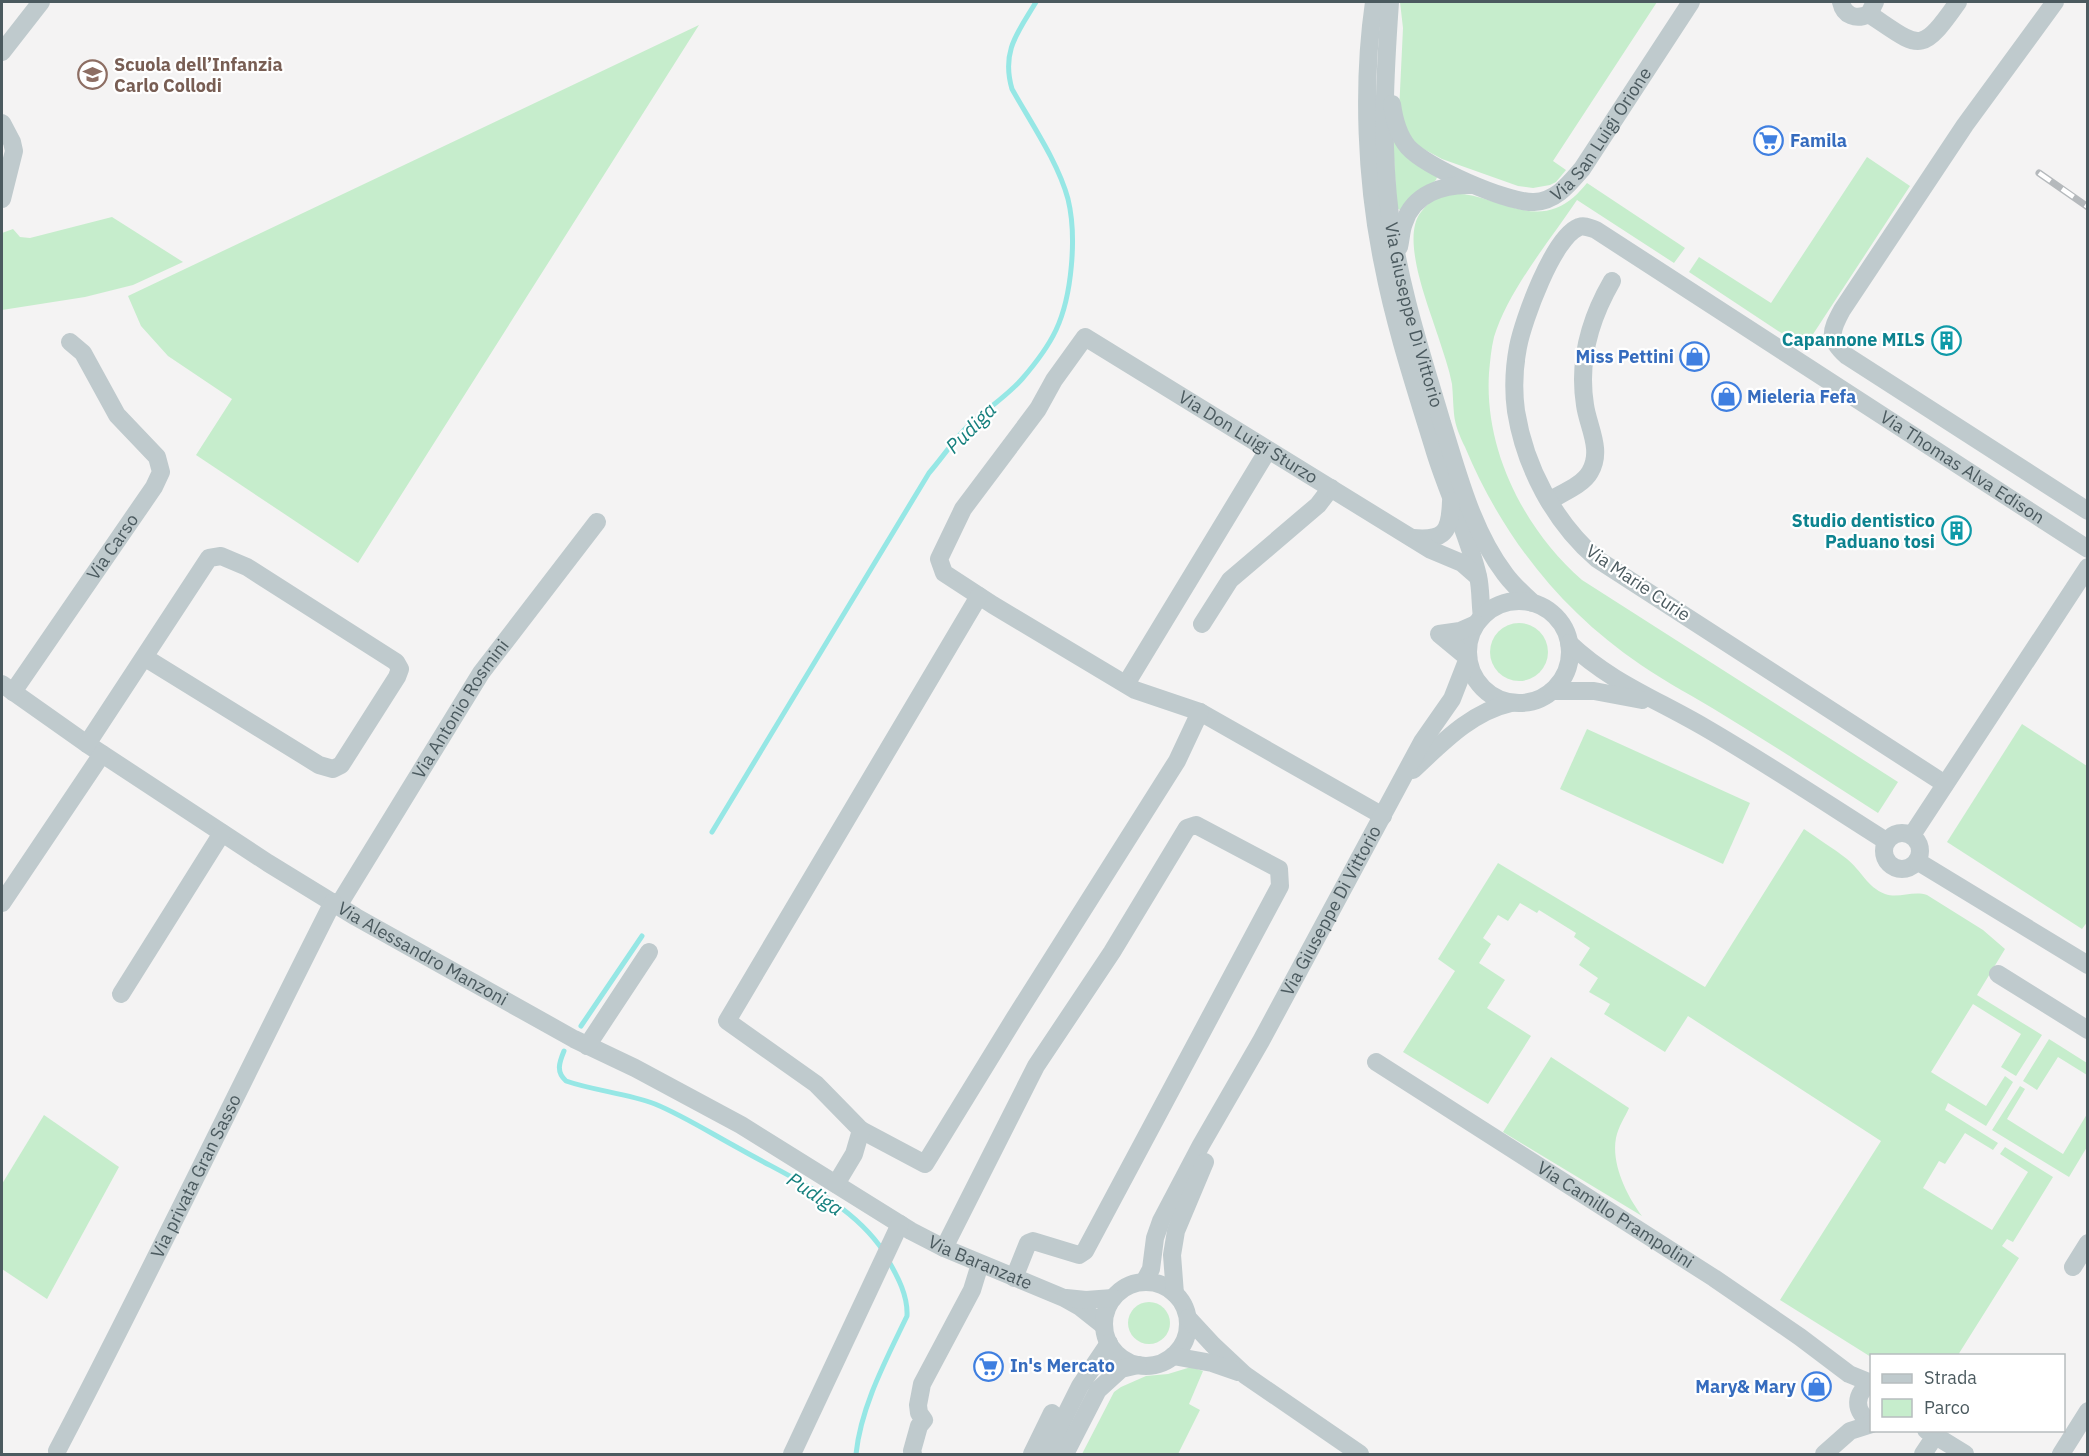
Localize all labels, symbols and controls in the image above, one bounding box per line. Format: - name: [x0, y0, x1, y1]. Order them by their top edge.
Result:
- place label: Scuola dell’Infanzia Carlo Collodi: [114, 53, 283, 97]
- school or university icon: Scuola dell’Infanzia Carlo Collodi: [77, 59, 109, 91]
- street label: Via San Luigi Orione: [1546, 63, 1656, 206]
- supermarket icon: Famila: [1753, 125, 1785, 157]
- place label: Famila: [1790, 129, 1847, 152]
- street label: Via Giuseppe Di Vittorio: [1380, 221, 1449, 410]
- building icon: Capannone MILS: [1930, 324, 1962, 356]
- place label: Capannone MILS: [1782, 328, 1925, 351]
- shop icon: Miss Pettini: [1679, 341, 1711, 373]
- place label: Miss Pettini: [1576, 345, 1674, 368]
- shop icon: Mieleria Fefa: [1710, 381, 1742, 413]
- street label: Via Don Luigi Sturzo: [1174, 385, 1322, 489]
- place label: Mieleria Fefa: [1747, 385, 1856, 408]
- water label: Pudiga: [939, 396, 1002, 459]
- street label: Via Thomas Alva Edison: [1876, 405, 2049, 529]
- street label: Via Carso: [81, 509, 143, 584]
- place label: Studio dentistico Paduano tosi: [1792, 509, 1935, 553]
- building icon: Studio dentistico Paduano tosi: [1940, 515, 1972, 547]
- street label: Via Marie Curie: [1582, 539, 1695, 626]
- street label: Via Antonio Rosmini: [407, 634, 514, 783]
- street label: Via Giuseppe Di Vittorio: [1275, 821, 1386, 1000]
- street label: Via Alessandro Manzoni: [333, 896, 512, 1011]
- street label: Via privata Gran Sasso: [145, 1090, 246, 1262]
- street label: Via Camillo Prampolini: [1533, 1156, 1698, 1273]
- water label: Pudiga: [782, 1165, 849, 1222]
- street label: Via Baranzate: [924, 1230, 1036, 1295]
- supermarket icon: In's Mercato: [973, 1350, 1005, 1382]
- place label: In's Mercato: [1010, 1354, 1115, 1377]
- legend: [1870, 1354, 2065, 1432]
- text: Strada: [1924, 1366, 1977, 1389]
- shop icon: Mary& Mary: [1801, 1371, 1833, 1403]
- place label: Mary& Mary: [1695, 1375, 1796, 1398]
- text: Parco: [1924, 1396, 1970, 1419]

